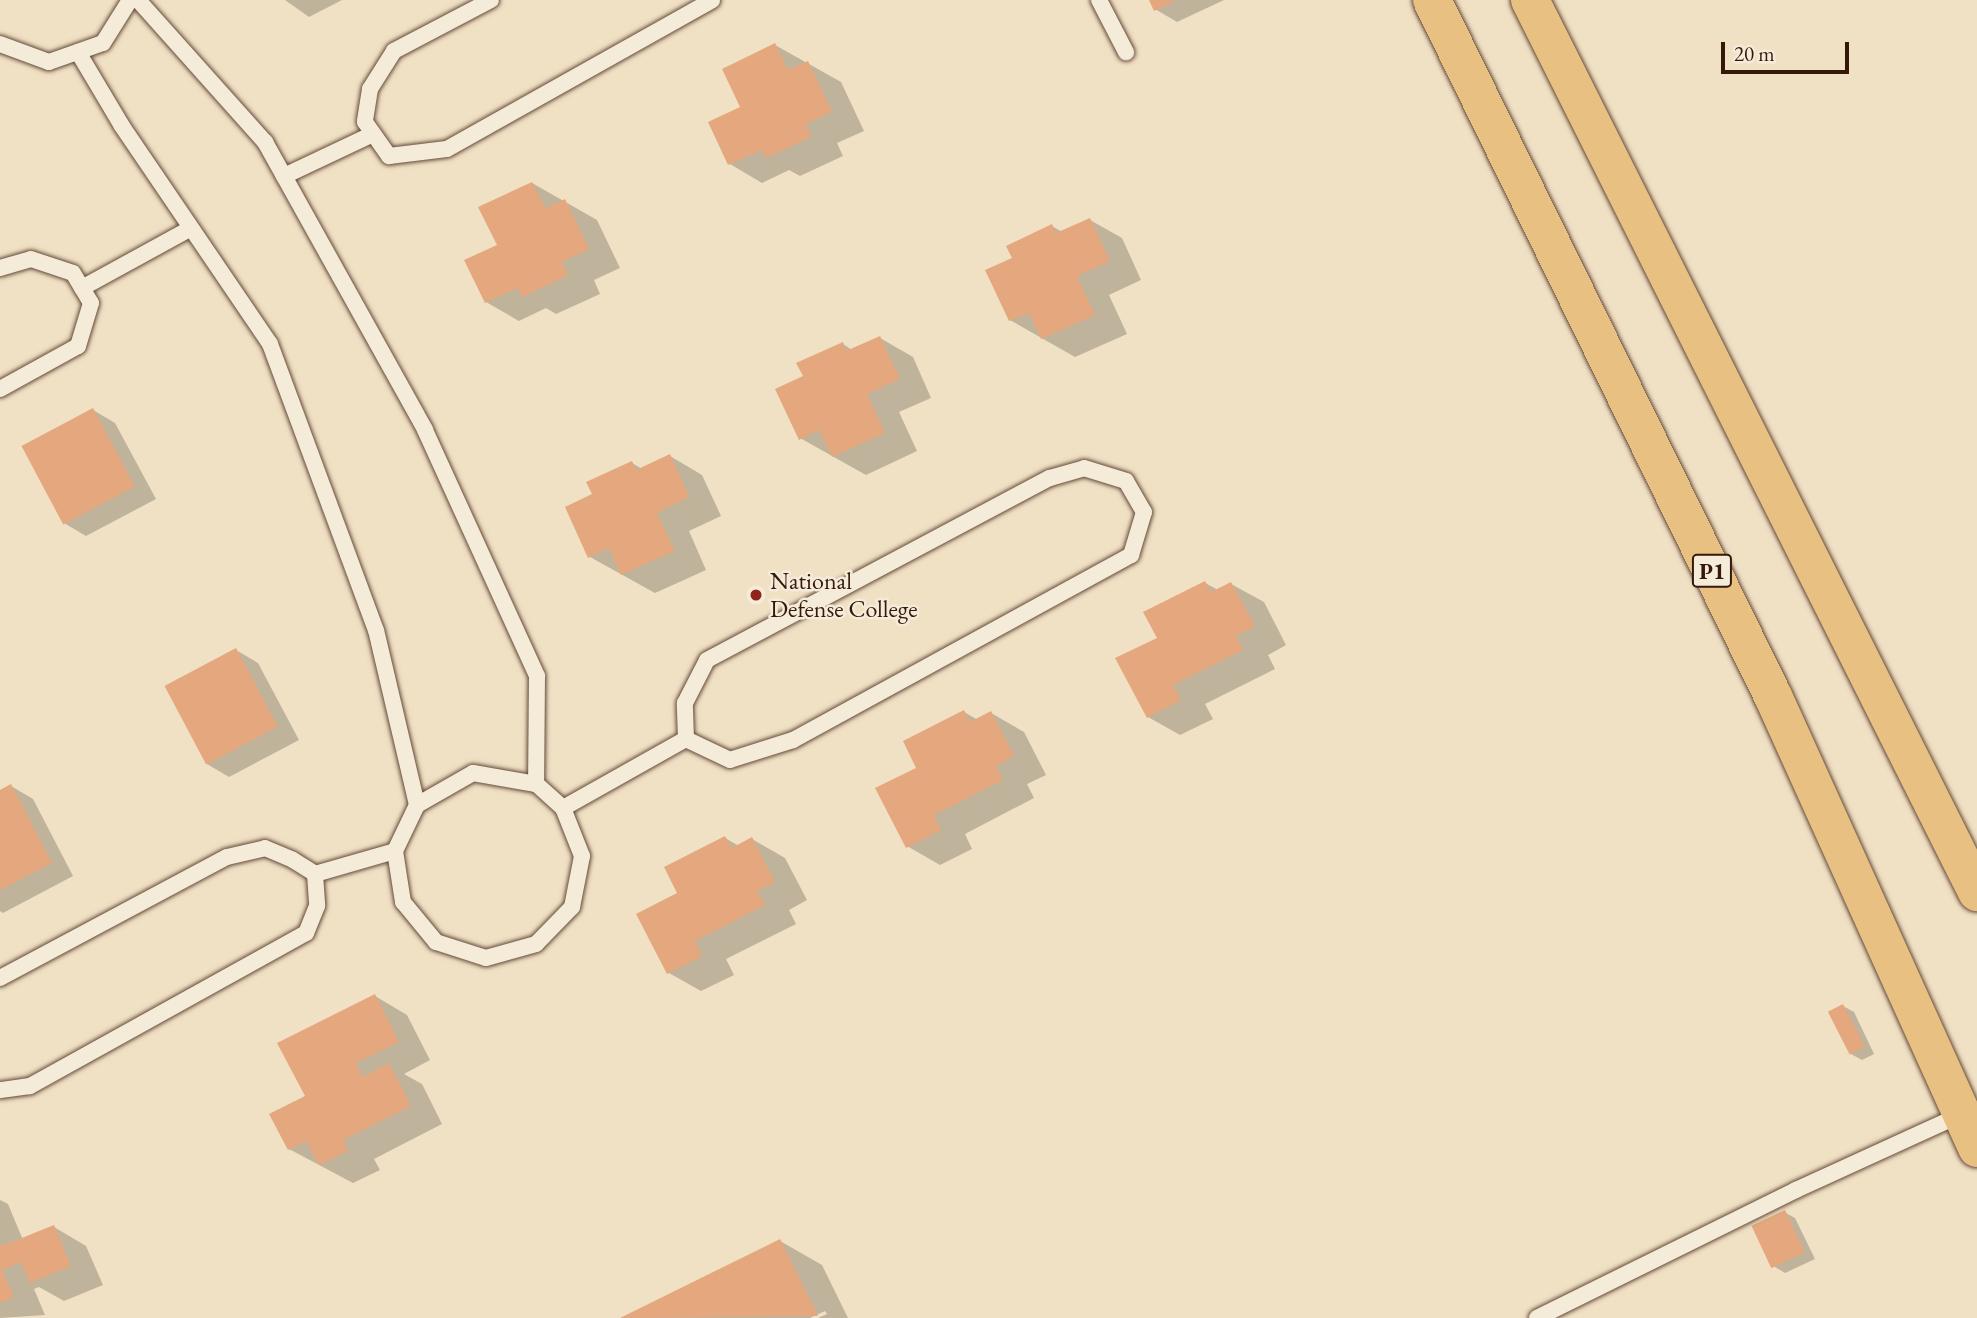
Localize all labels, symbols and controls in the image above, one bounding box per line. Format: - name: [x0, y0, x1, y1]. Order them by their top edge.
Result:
- scale bar: [1725, 28, 1853, 72]
- text: 20 m: [1734, 40, 1775, 67]
- road number: P1: [1691, 552, 1733, 590]
- place label: National Defense College: [770, 567, 918, 623]
- marker: National Defense College: [748, 587, 764, 603]

